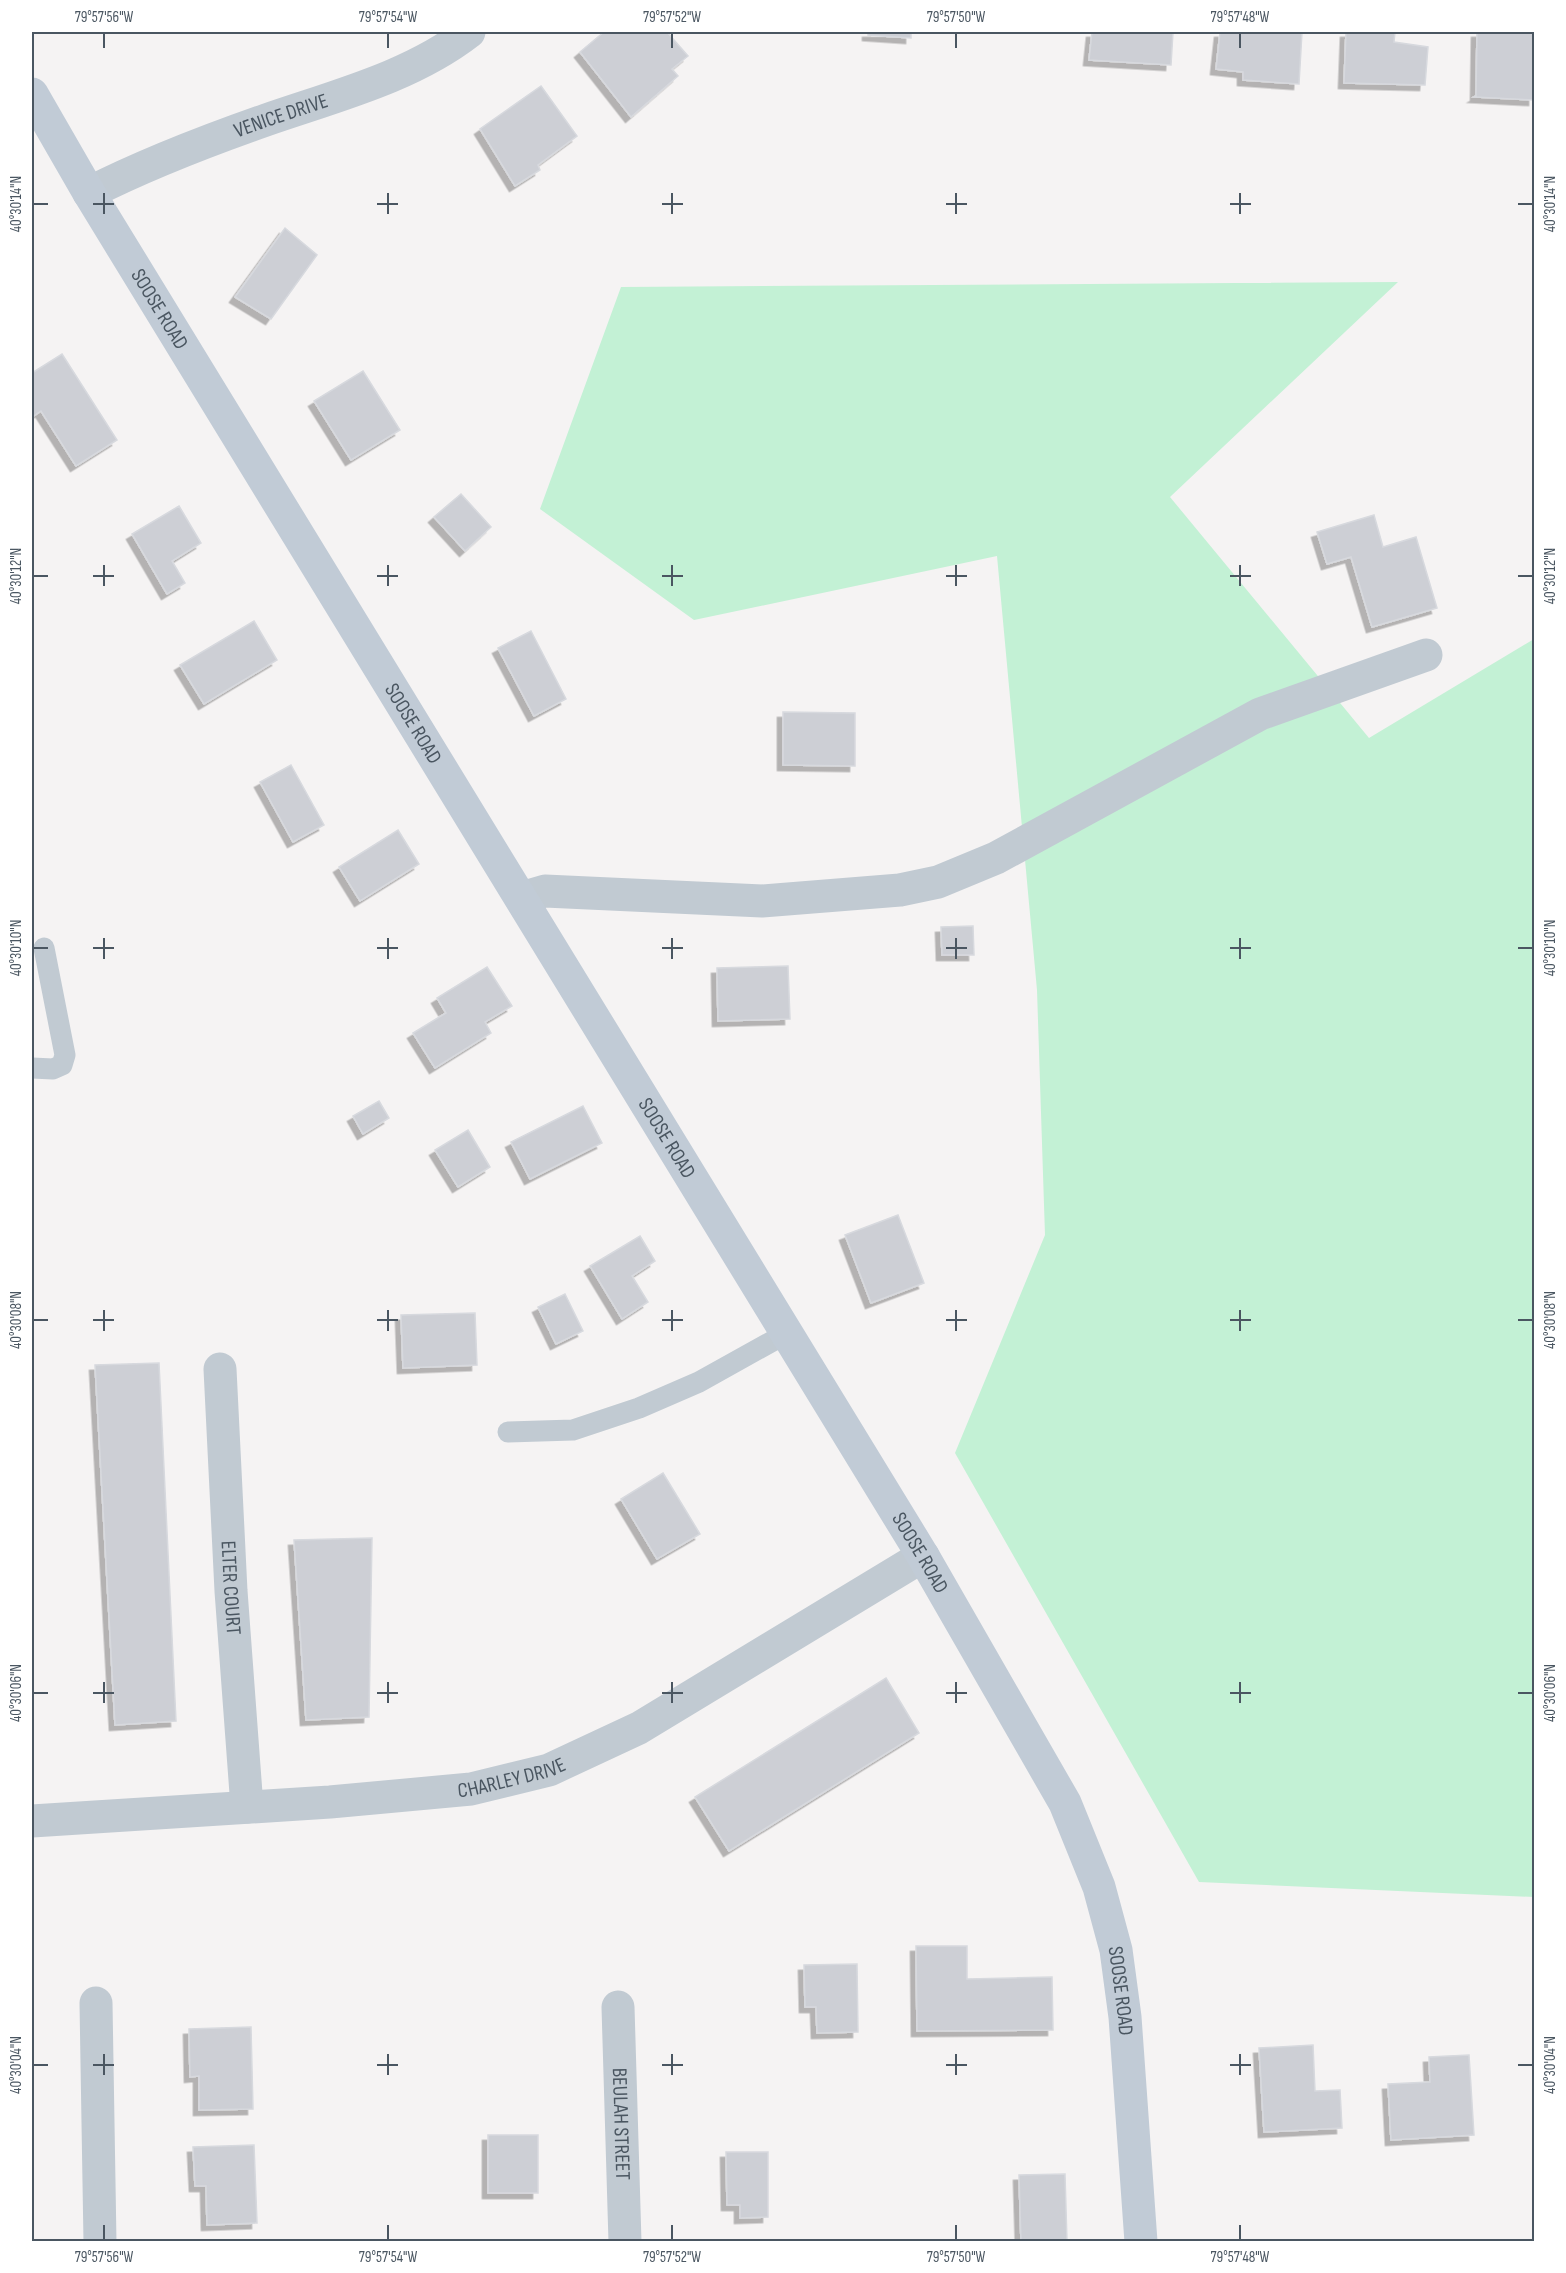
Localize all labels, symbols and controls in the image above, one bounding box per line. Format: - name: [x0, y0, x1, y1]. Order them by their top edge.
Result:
- text: 79°57'56"W: [75, 8, 134, 27]
- text: 79°57'54"W: [359, 8, 417, 27]
- text: 79°57'52"W: [643, 8, 701, 27]
- text: 79°57'50"W: [927, 8, 986, 27]
- text: 79°57'48"W: [1211, 8, 1270, 27]
- street label: VENICE DRIVE: [230, 88, 331, 143]
- text: 40°30'14"N: [7, 176, 26, 232]
- text: 40°30'14"N: [1541, 176, 1560, 232]
- street label: SOOSE ROAD: [126, 264, 194, 354]
- text: 40°30'12"N: [7, 548, 26, 604]
- text: 40°30'12"N: [1541, 548, 1560, 604]
- street label: SOOSE ROAD: [379, 679, 448, 768]
- text: 40°30'10"N: [7, 920, 26, 976]
- text: 40°30'10"N: [1541, 920, 1560, 976]
- street label: SOOSE ROAD: [633, 1093, 701, 1183]
- text: 40°30'08"N: [7, 1291, 26, 1349]
- text: 40°30'08"N: [1541, 1291, 1560, 1349]
- street label: SOOSE ROAD: [887, 1508, 954, 1598]
- street label: ELTER COURT: [216, 1540, 247, 1636]
- text: 40°30'06"N: [7, 1664, 26, 1722]
- text: 40°30'06"N: [1541, 1664, 1560, 1722]
- street label: CHARLEY DRIVE: [456, 1752, 569, 1803]
- street label: SOOSE ROAD: [1103, 1945, 1139, 2036]
- text: 40°30'04"N: [7, 2036, 26, 2094]
- text: 40°30'04"N: [1541, 2036, 1560, 2094]
- street label: BEULAH STREET: [607, 2067, 636, 2181]
- text: 79°57'56"W: [75, 2248, 134, 2267]
- text: 79°57'54"W: [359, 2248, 417, 2267]
- text: 79°57'52"W: [643, 2248, 701, 2267]
- text: 79°57'50"W: [927, 2248, 986, 2267]
- text: 79°57'48"W: [1211, 2248, 1270, 2267]

